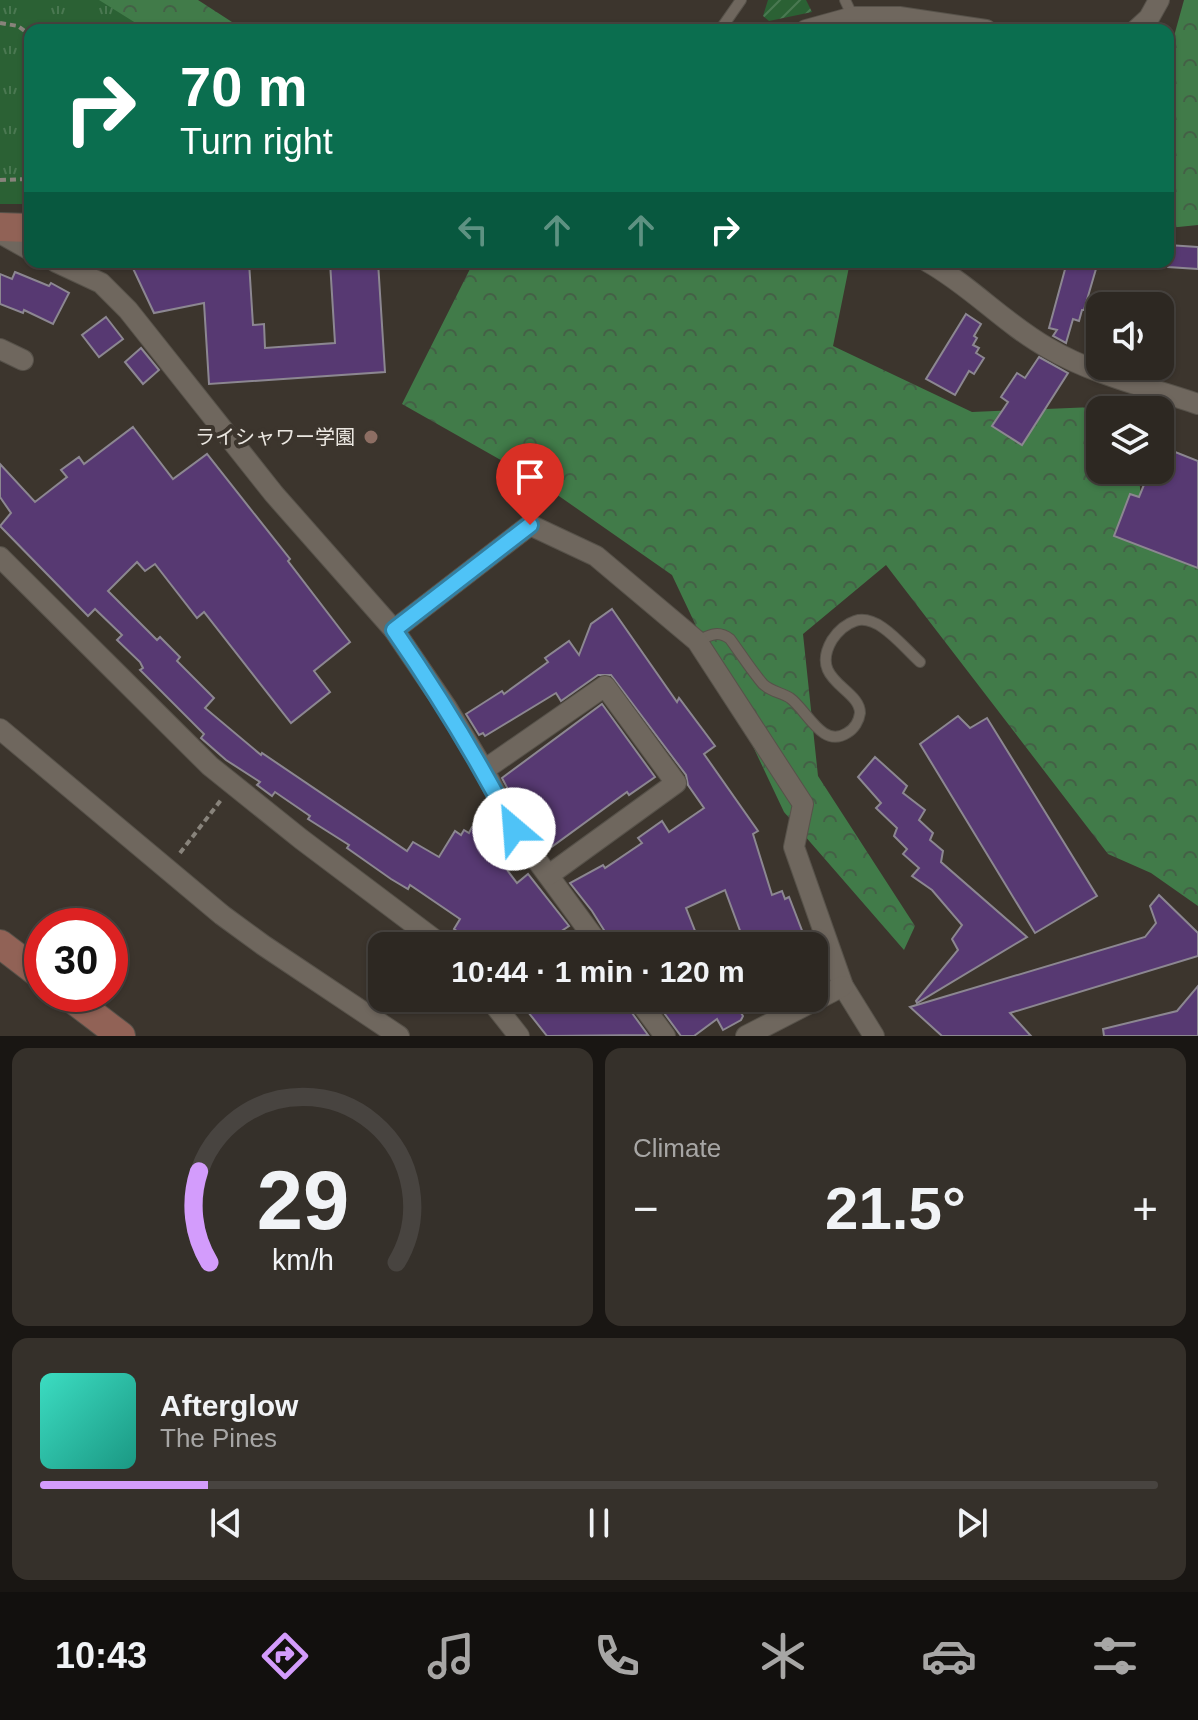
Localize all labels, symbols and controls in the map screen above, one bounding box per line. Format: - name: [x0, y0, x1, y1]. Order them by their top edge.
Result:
- text: 70 m: [180, 55, 308, 118]
- icon: right: [48, 56, 152, 160]
- text: Turn right: [180, 121, 333, 162]
- icon: left: [451, 208, 495, 252]
- icon: ahead: [535, 208, 579, 252]
- icon: ahead: [619, 208, 663, 252]
- icon: right: [703, 208, 747, 252]
- map controls: [1086, 292, 1174, 484]
- button: sound: [1086, 292, 1174, 380]
- button: layers: [1086, 396, 1174, 484]
- place label: ライシャワー学園: [195, 426, 355, 448]
- marker: ライシャワー学園: [362, 428, 380, 446]
- pin: [496, 443, 564, 525]
- icon: arrive: [508, 455, 552, 499]
- position arrow: [472, 787, 556, 871]
- speed limit sign: 30: [24, 908, 128, 1012]
- text: 10:44 · 1 min · 120 m: [451, 955, 745, 988]
- text: Climate: [633, 1133, 721, 1163]
- text: 29: [256, 1154, 349, 1247]
- text: 21.5°: [825, 1175, 966, 1242]
- text: −: [633, 1184, 659, 1233]
- text: +: [1132, 1184, 1158, 1233]
- text: km/h: [272, 1244, 333, 1276]
- text: Afterglow: [160, 1389, 298, 1422]
- text: The Pines: [160, 1423, 277, 1453]
- icon: previous: [204, 1501, 248, 1545]
- icon: pause: [577, 1501, 621, 1545]
- icon: next: [950, 1501, 994, 1545]
- icon: directions: [257, 1628, 313, 1684]
- icon: music: [423, 1628, 479, 1684]
- icon: phone: [589, 1628, 645, 1684]
- icon: climate: [755, 1628, 811, 1684]
- icon: car: [921, 1628, 977, 1684]
- icon: filters: [1087, 1628, 1143, 1684]
- text: 10:43: [55, 1635, 147, 1676]

